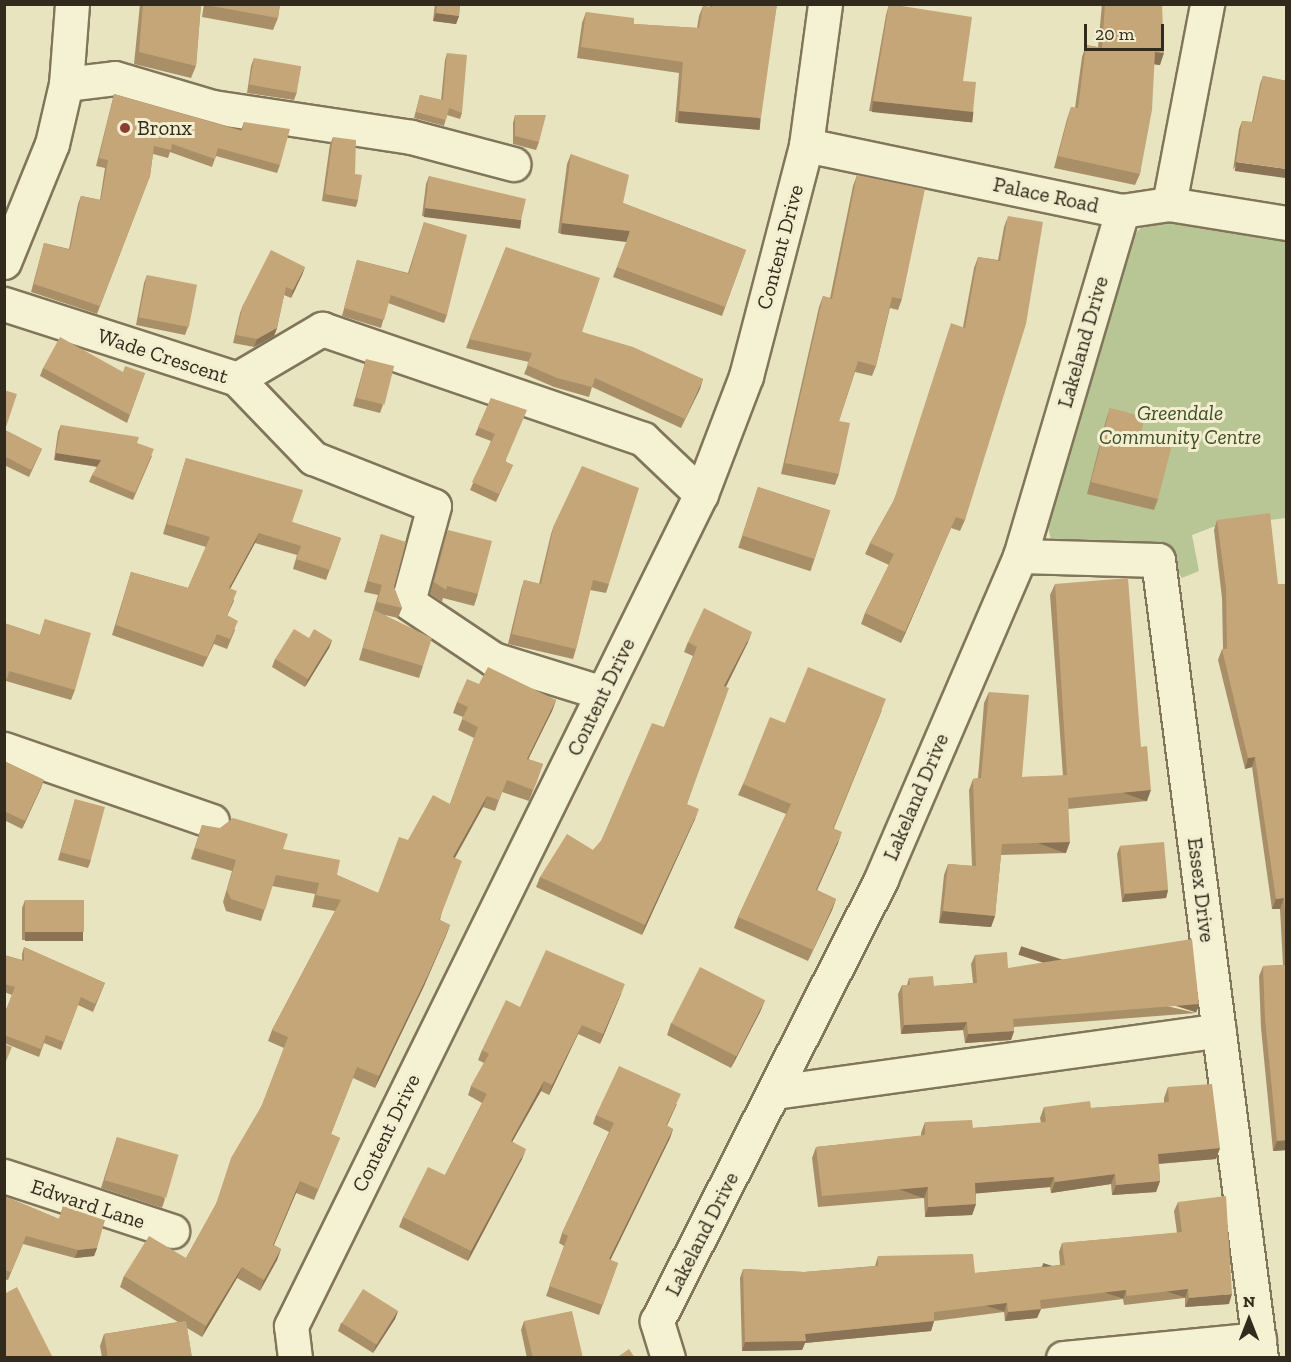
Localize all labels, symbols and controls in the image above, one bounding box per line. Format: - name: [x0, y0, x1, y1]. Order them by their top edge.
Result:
- scale bar: [1087, 12, 1166, 50]
- text: 20 m: [1095, 23, 1134, 45]
- place label: Bronx: [137, 115, 192, 141]
- marker: Bronx: [118, 121, 132, 135]
- street label: Palace Road: [991, 172, 1101, 218]
- street label: Content Drive: [751, 182, 809, 312]
- street label: Lakeland Drive: [1052, 273, 1114, 411]
- street label: Wade Crescent: [95, 323, 231, 389]
- park label: Greendale Community Centre: [1099, 400, 1261, 450]
- street label: Content Drive: [562, 634, 640, 760]
- street label: Lakeland Drive: [878, 730, 954, 864]
- street label: Essex Drive: [1182, 836, 1220, 944]
- street label: Content Drive: [347, 1070, 425, 1196]
- street label: Lakeland Drive: [660, 1168, 744, 1300]
- street label: Edward Lane: [28, 1174, 148, 1234]
- north arrow: [1219, 1290, 1279, 1350]
- text: N: [1243, 1292, 1255, 1311]

